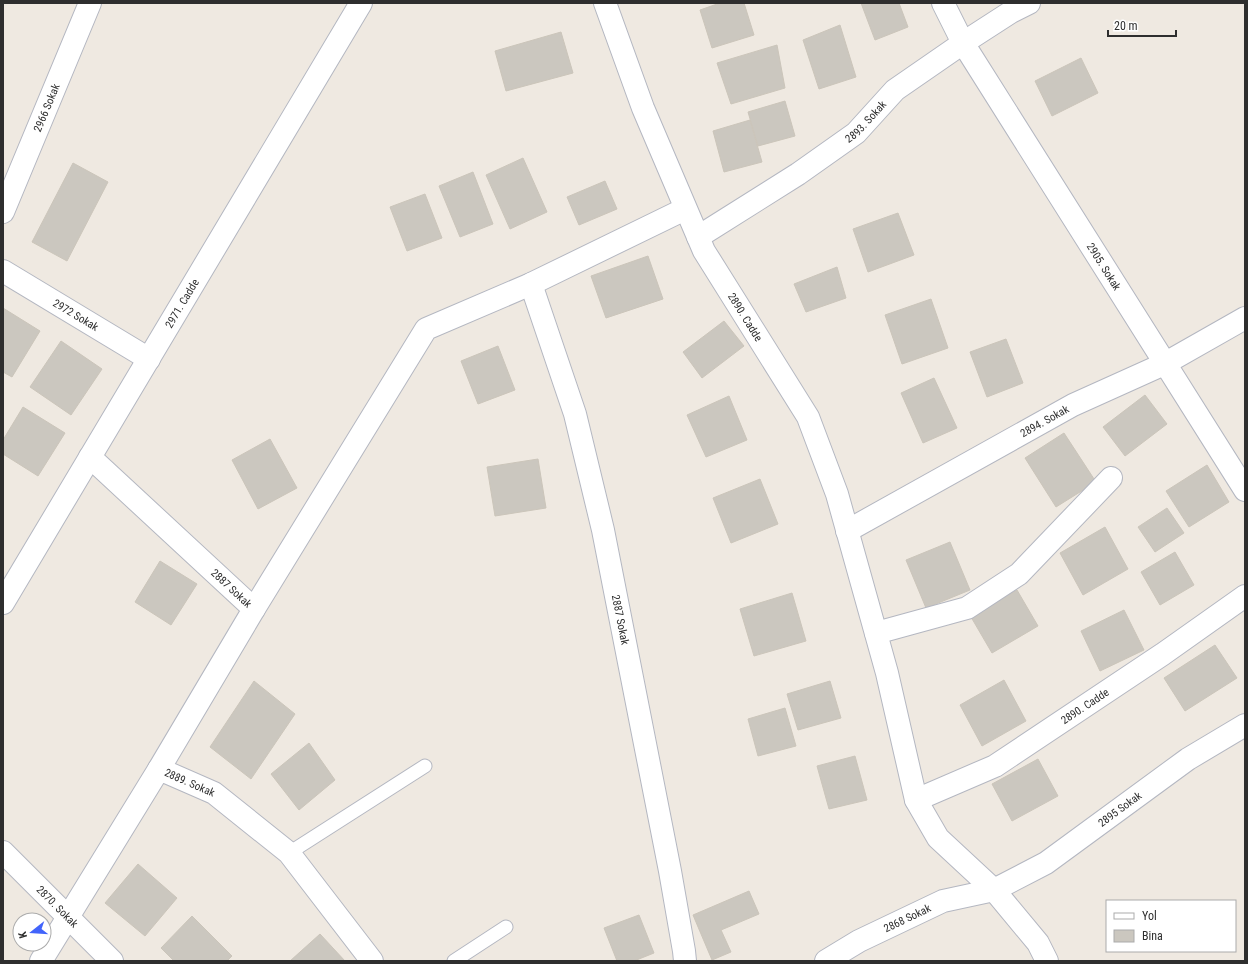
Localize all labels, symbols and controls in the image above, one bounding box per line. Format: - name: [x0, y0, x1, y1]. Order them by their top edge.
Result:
- scale bar: [1108, 12, 1176, 38]
- text: 20 m: [1114, 19, 1138, 33]
- street label: 2966 Sokak: [31, 82, 63, 134]
- street label: 2893. Sokak: [843, 98, 889, 146]
- street label: 2905. Sokak: [1084, 241, 1123, 293]
- street label: 2971. Cadde: [163, 277, 202, 330]
- street label: 2890. Cadde: [725, 291, 765, 344]
- street label: 2972 Sokak: [50, 297, 101, 334]
- street label: 2894. Sokak: [1018, 403, 1071, 440]
- street label: 2887 Sokak: [208, 567, 254, 611]
- street label: 2887 Sokak: [609, 594, 631, 646]
- street label: 2890. Cadde: [1059, 686, 1112, 727]
- street label: 2889. Sokak: [162, 766, 217, 800]
- street label: 2895 Sokak: [1096, 789, 1144, 830]
- street label: 2870. Sokak: [34, 883, 81, 930]
- legend: [1106, 900, 1236, 952]
- street label: 2868 Sokak: [882, 902, 933, 935]
- text: Yol: [1142, 909, 1157, 923]
- north arrow: [12, 912, 52, 952]
- text: K: [16, 929, 30, 940]
- text: Bina: [1142, 929, 1163, 943]

